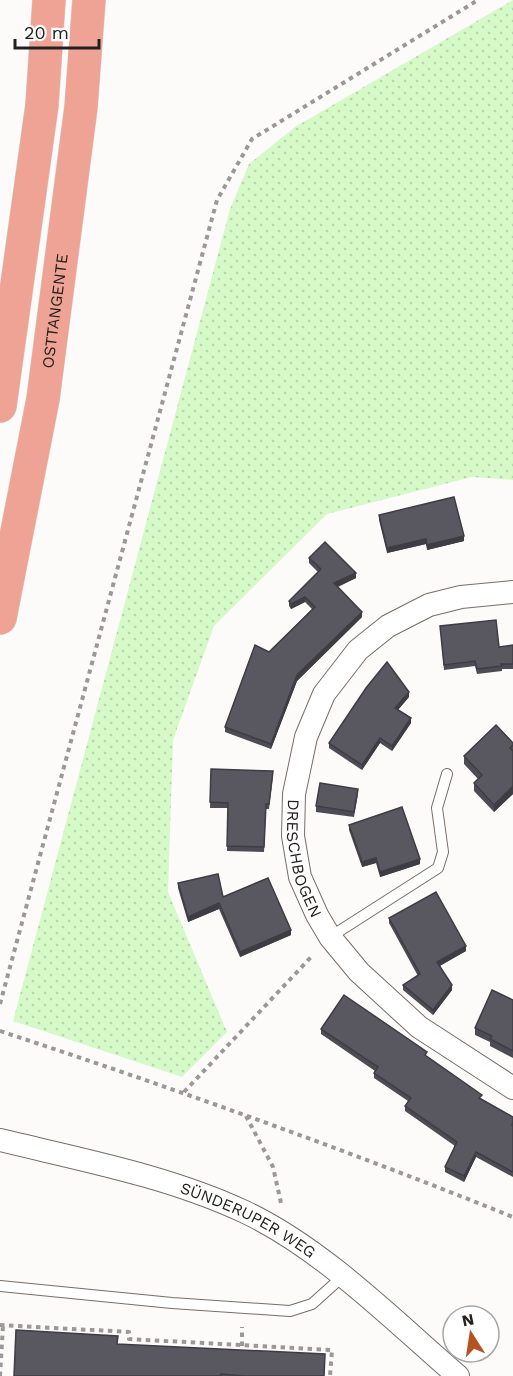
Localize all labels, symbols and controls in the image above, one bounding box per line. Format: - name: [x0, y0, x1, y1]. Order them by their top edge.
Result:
- scale bar: [15, 12, 99, 50]
- text: 20 m: [24, 22, 69, 43]
- street label: OSTTANGENTE: [38, 253, 72, 369]
- street label: DRESCHBOGEN: [282, 799, 326, 920]
- street label: SÜNDERUPER WEG: [178, 1178, 319, 1262]
- north arrow: [441, 1304, 501, 1364]
- text: N: [460, 1309, 476, 1330]

